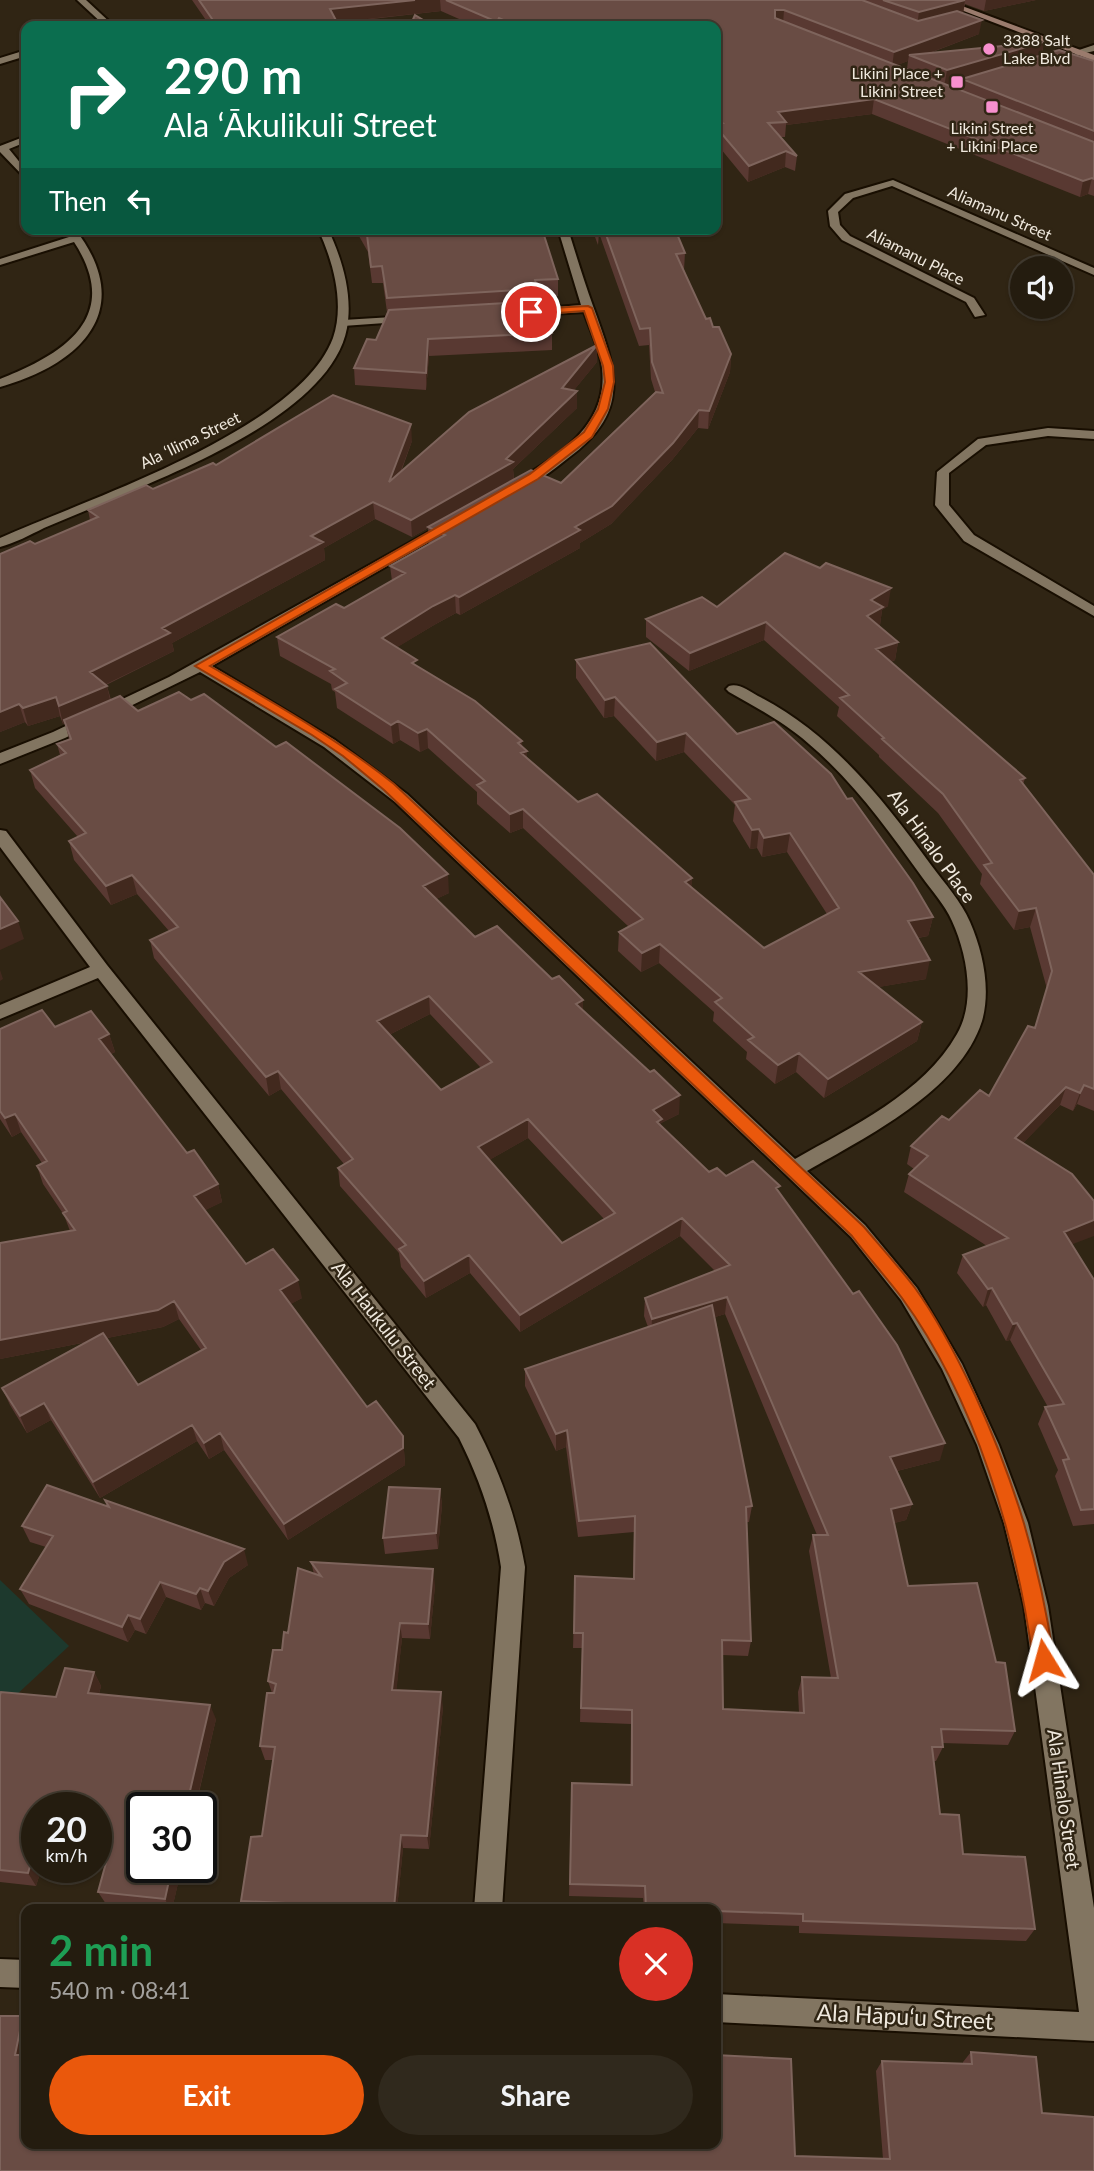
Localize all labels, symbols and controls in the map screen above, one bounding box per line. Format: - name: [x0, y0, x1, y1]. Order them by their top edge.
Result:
- place label: 3388 Salt Lake Blvd: [1003, 30, 1071, 67]
- marker: 3388 Salt Lake Blvd: [981, 41, 997, 57]
- text: 290 m: [164, 46, 302, 104]
- icon: right: [49, 49, 140, 140]
- place label: Likini Place + Likini Street: [852, 63, 943, 100]
- marker: Likini Place + Likini Street: [949, 74, 965, 90]
- marker: Likini Street + Likini Place: [984, 99, 1000, 115]
- text: Ala ʻĀkulikuli Street: [164, 105, 437, 144]
- place label: Likini Street + Likini Place: [946, 118, 1038, 155]
- street label: Aliamanu Street: [945, 181, 1055, 244]
- icon: left: [121, 182, 159, 220]
- text: Then: [49, 185, 107, 217]
- street label: Aliamanu Place: [864, 223, 968, 288]
- map controls: [1010, 256, 1073, 319]
- button: sound: [1010, 256, 1073, 319]
- pin: [501, 282, 561, 342]
- icon: arrive: [512, 293, 550, 331]
- street label: Ala ʻIlima Street: [136, 407, 243, 472]
- street label: Ala Hinalo Place: [883, 784, 981, 907]
- street label: Ala Haukulu Street: [327, 1256, 442, 1393]
- position arrow: [1007, 1623, 1081, 1697]
- street label: Ala Hinalo Street: [1043, 1728, 1086, 1870]
- speed limit sign: 30: [126, 1792, 217, 1883]
- text: 20: [46, 1807, 87, 1849]
- text: km/h: [45, 1844, 88, 1866]
- text: 2 min: [49, 1925, 153, 1975]
- button: close: [619, 1927, 693, 2001]
- text: 540 m · 08:41: [49, 1976, 191, 2004]
- street label: Ala Hāpuʻu Street: [816, 1997, 995, 2035]
- button: Exit: [49, 2055, 364, 2135]
- button: Share: [378, 2055, 693, 2135]

